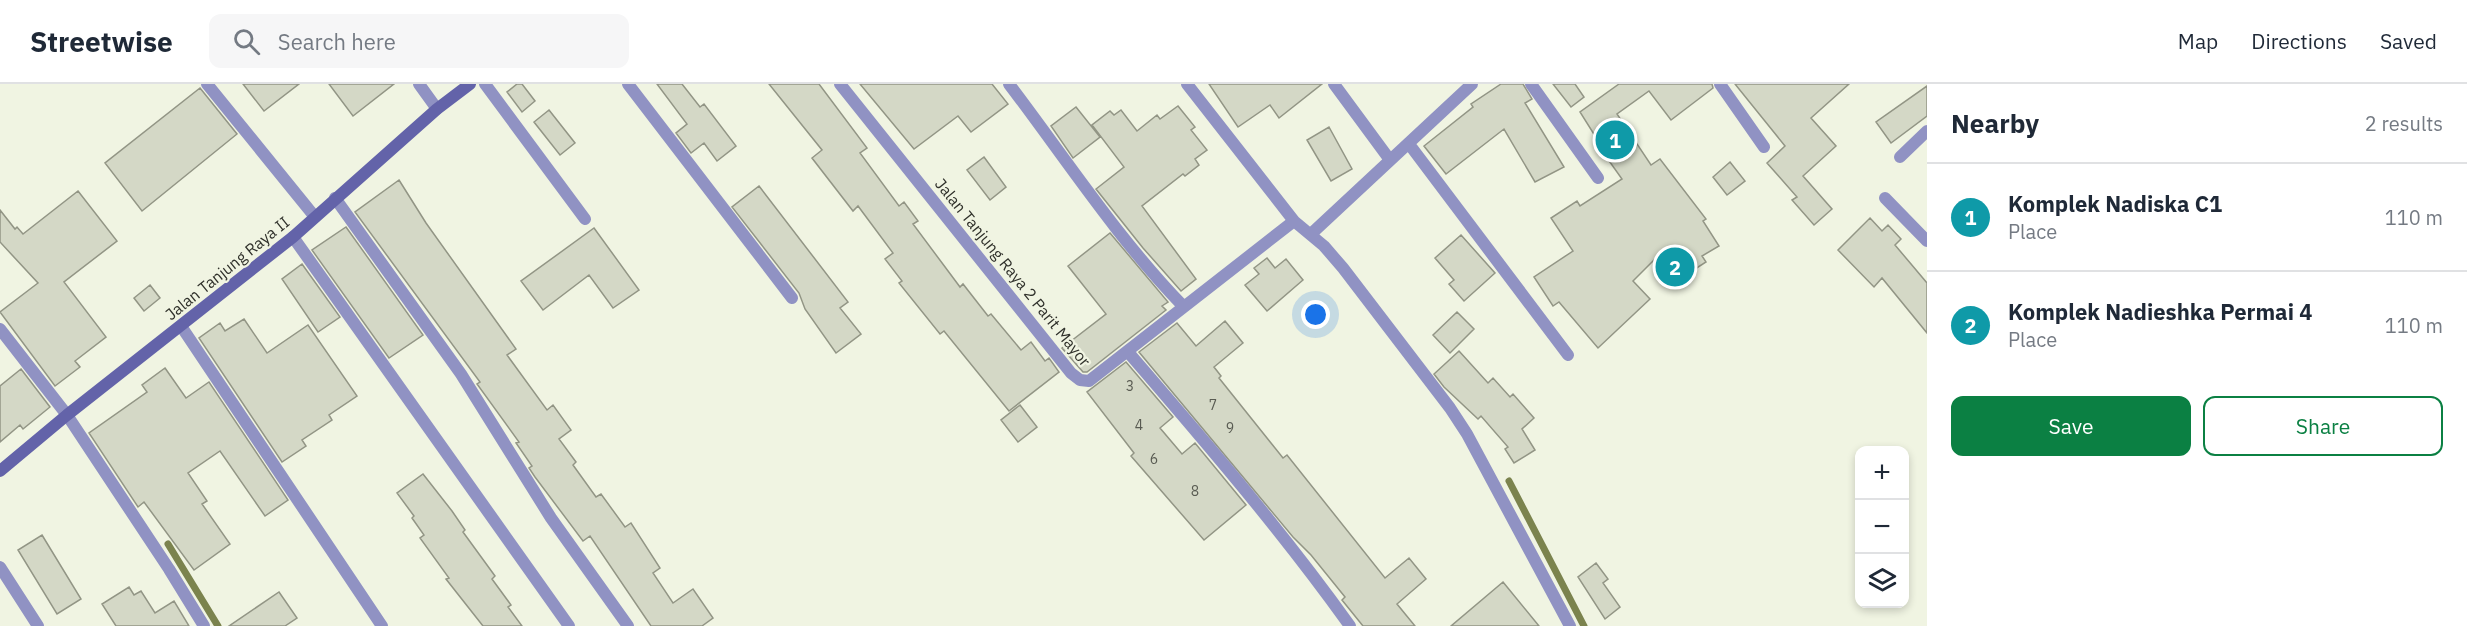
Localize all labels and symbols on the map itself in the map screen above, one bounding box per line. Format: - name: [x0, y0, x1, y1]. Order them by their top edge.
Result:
- pin: 1: [1596, 118, 1634, 162]
- street label: Jalan Tanjung Raya 2 Parit Mayor: [931, 174, 1095, 370]
- street label: Jalan Tanjung Raya II: [161, 212, 293, 324]
- pin: 2: [1656, 244, 1694, 290]
- your location: [1301, 300, 1330, 329]
- house number: 3: [1126, 377, 1134, 395]
- house number: 7: [1209, 396, 1217, 414]
- house number: 4: [1135, 416, 1143, 434]
- house number: 9: [1226, 419, 1234, 437]
- house number: 6: [1150, 450, 1158, 468]
- house number: 8: [1191, 482, 1199, 500]

